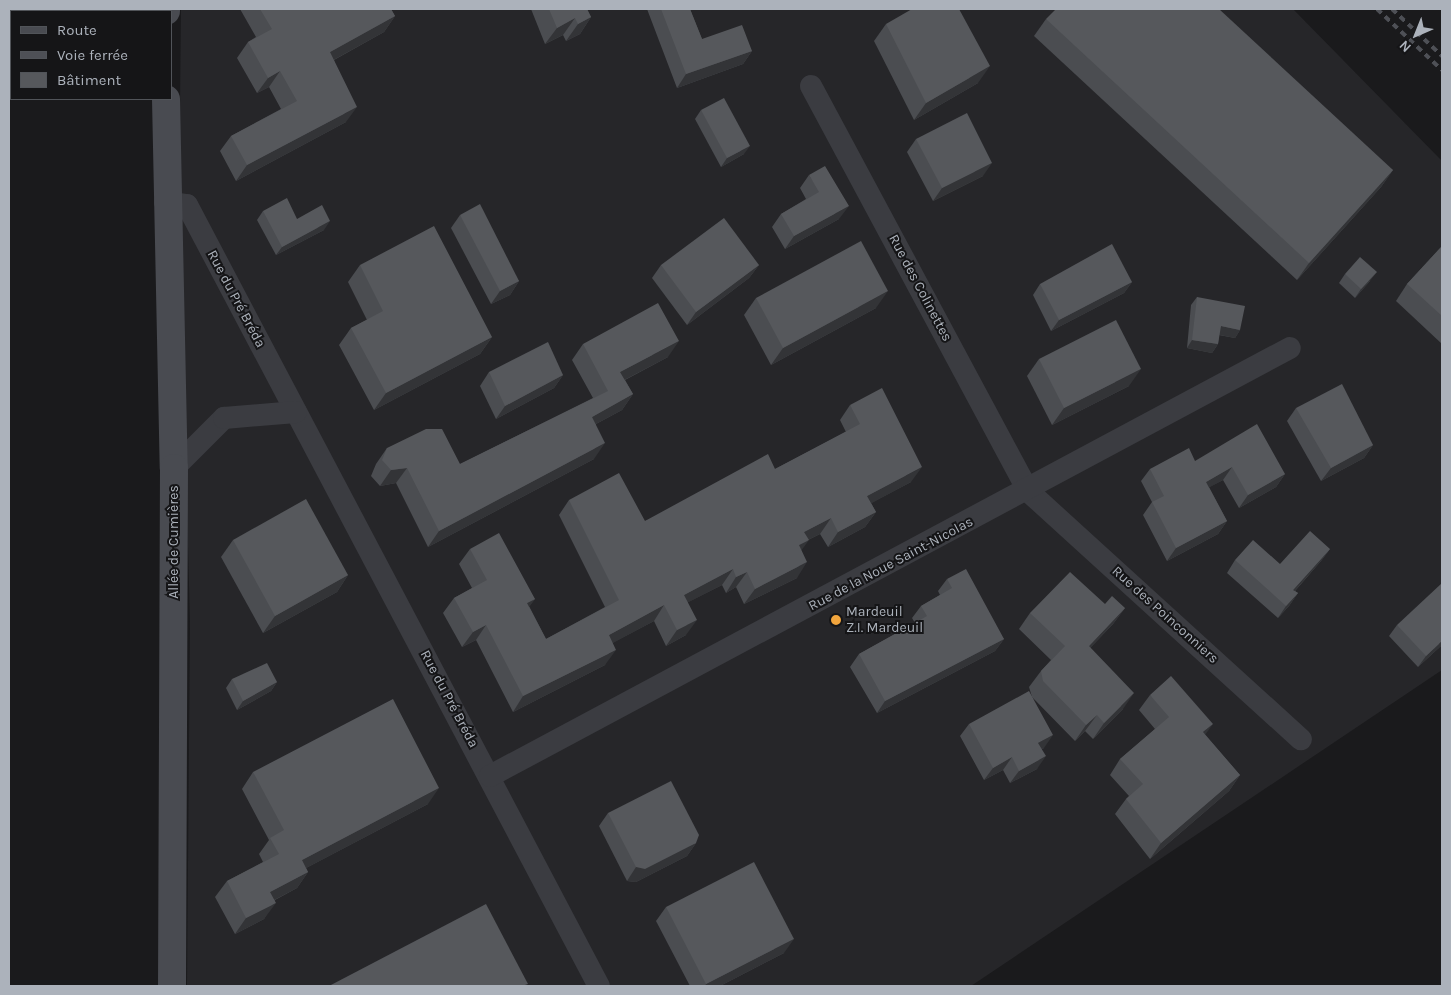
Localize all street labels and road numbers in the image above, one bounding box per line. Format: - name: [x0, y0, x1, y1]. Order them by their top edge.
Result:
- street label: Rue des Colinettes: [885, 232, 955, 344]
- street label: Rue du Pré Bréda: [203, 247, 269, 351]
- street label: Allée de Cumières: [166, 485, 182, 599]
- street label: Rue de la Noue Saint-Nicolas: [806, 513, 976, 615]
- street label: Rue des Poinconniers: [1108, 563, 1222, 667]
- street label: Rue du Pré Bréda: [416, 647, 482, 751]

